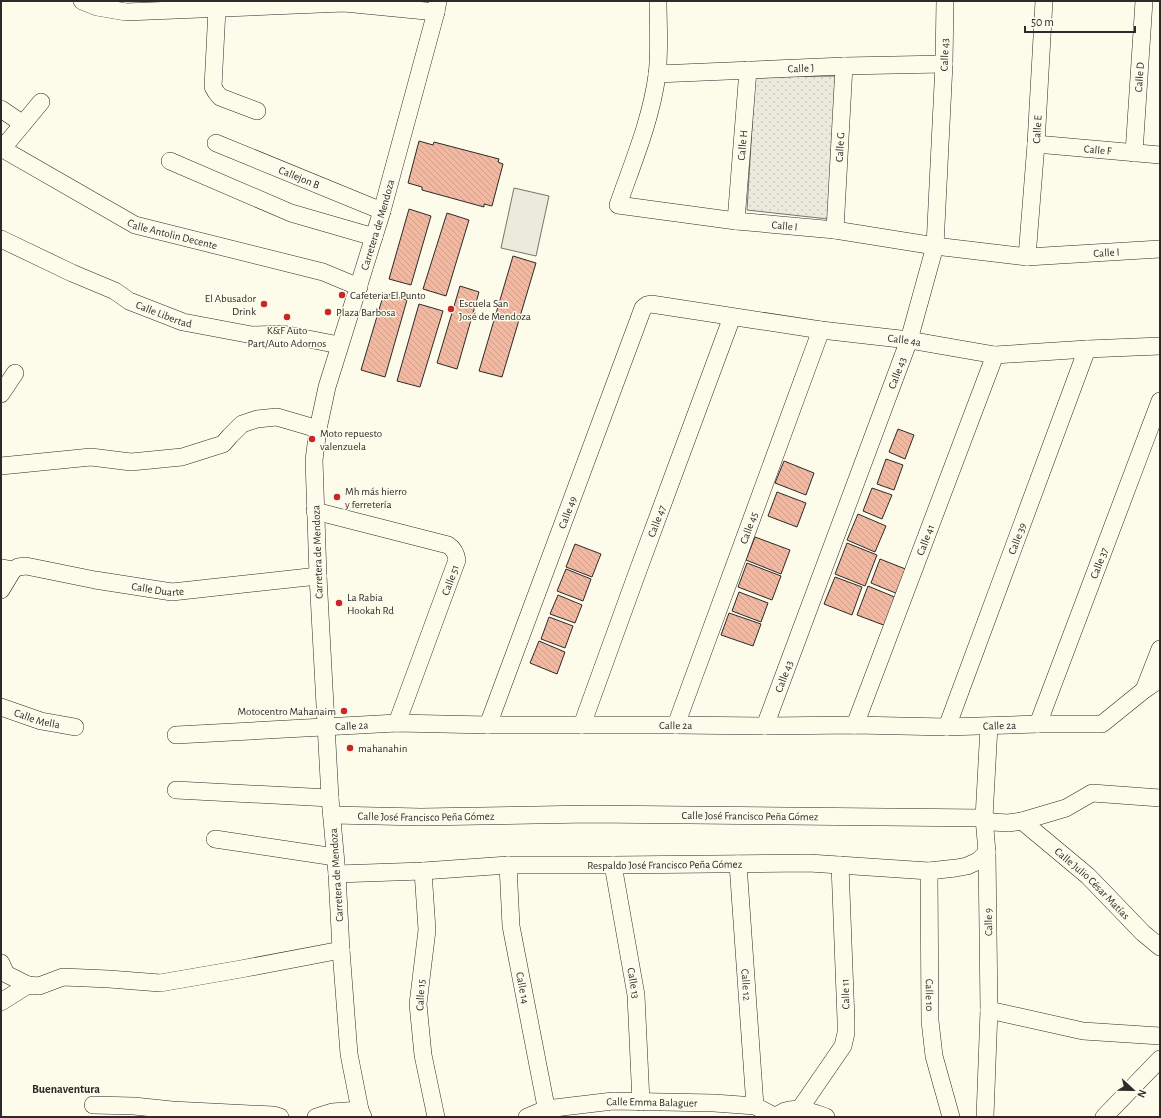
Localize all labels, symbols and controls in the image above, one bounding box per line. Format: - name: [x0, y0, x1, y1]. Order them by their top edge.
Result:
- scale bar: [1025, 8, 1135, 34]
- text: 50 m: [1031, 16, 1054, 28]
- street label: Calle 43: [939, 38, 950, 72]
- street label: Calle J: [787, 62, 814, 74]
- street label: Calle D: [1133, 62, 1146, 93]
- street label: Calle E: [1031, 114, 1044, 144]
- street label: Calle H: [736, 130, 749, 161]
- street label: Calle G: [834, 132, 846, 162]
- street label: Calle F: [1083, 143, 1112, 157]
- street label: Callejon B: [277, 164, 321, 191]
- street label: Carretera de Mendoza: [359, 178, 396, 271]
- street label: Calle Antolin Decente: [125, 217, 218, 251]
- street label: Calle I: [771, 219, 798, 233]
- street label: Calle I: [1093, 246, 1120, 259]
- marker: Cafeteria El Punto: [337, 290, 347, 300]
- place label: Cafeteria El Punto: [350, 290, 426, 301]
- place label: El Abusador Drink: [205, 293, 256, 317]
- place label: Escuela San José de Mendoza: [459, 298, 531, 322]
- street label: Calle Libertad: [134, 299, 193, 330]
- marker: El Abusador Drink: [259, 299, 269, 309]
- marker: Escuela San José de Mendoza: [446, 304, 456, 314]
- marker: Plaza Barbosa: [323, 307, 333, 317]
- place label: Plaza Barbosa: [336, 307, 396, 318]
- marker: K&F Auto Part/Auto Adornos: [282, 312, 292, 322]
- place label: K&F Auto Part/Auto Adornos: [248, 325, 326, 349]
- street label: Calle 4a: [887, 333, 922, 348]
- street label: Calle 43: [886, 355, 908, 390]
- place label: Moto repuesto valenzuela: [320, 428, 382, 452]
- marker: Moto repuesto valenzuela: [307, 434, 317, 444]
- place label: Mh más hierro y ferretería: [344, 486, 407, 510]
- marker: Mh más hierro y ferretería: [332, 492, 342, 502]
- street label: Calle 49: [557, 495, 579, 530]
- street label: Calle 47: [646, 504, 668, 539]
- street label: Carretera de Mendoza: [310, 505, 325, 599]
- street label: Calle 45: [738, 510, 760, 545]
- street label: Calle 39: [1006, 521, 1028, 556]
- street label: Calle 41: [915, 523, 936, 557]
- street label: Calle 37: [1088, 546, 1110, 580]
- street label: Calle 51: [440, 563, 461, 597]
- street label: Calle Duarte: [131, 581, 185, 598]
- place label: La Rabia Hookah Rd: [347, 592, 394, 616]
- marker: La Rabia Hookah Rd: [334, 598, 344, 608]
- street label: Calle 43: [773, 659, 795, 694]
- place label: Motocentro Mahanaim: [238, 706, 336, 717]
- marker: Motocentro Mahanaim: [339, 706, 349, 716]
- street label: Calle Mella: [13, 707, 61, 730]
- street label: Calle 2a: [335, 720, 369, 732]
- street label: Calle 2a: [659, 720, 692, 731]
- street label: Calle 2a: [983, 720, 1016, 732]
- marker: mahanahin: [345, 743, 355, 753]
- place label: mahanahin: [358, 743, 407, 754]
- street label: Calle José Francisco Peña Gómez: [681, 810, 819, 822]
- street label: Calle José Francisco Peña Gómez: [357, 811, 495, 823]
- street label: Carretera de Mendoza: [328, 828, 345, 922]
- street label: Calle Julio César Matías: [1052, 846, 1132, 922]
- street label: Respaldo José Francisco Peña Gómez: [587, 859, 743, 871]
- street label: Calle 9: [983, 908, 994, 936]
- street label: Calle 13: [625, 967, 641, 999]
- street label: Calle 12: [739, 968, 753, 1001]
- street label: Calle 14: [514, 971, 531, 1005]
- street label: Calle 11: [839, 978, 852, 1010]
- street label: Calle 15: [414, 979, 427, 1011]
- street label: Calle 10: [924, 979, 935, 1012]
- north arrow: [1113, 1070, 1153, 1110]
- district label: Buenaventura: [32, 1083, 100, 1095]
- text: N: [1135, 1088, 1148, 1099]
- street label: Calle Emma Balaguer: [606, 1096, 698, 1109]

